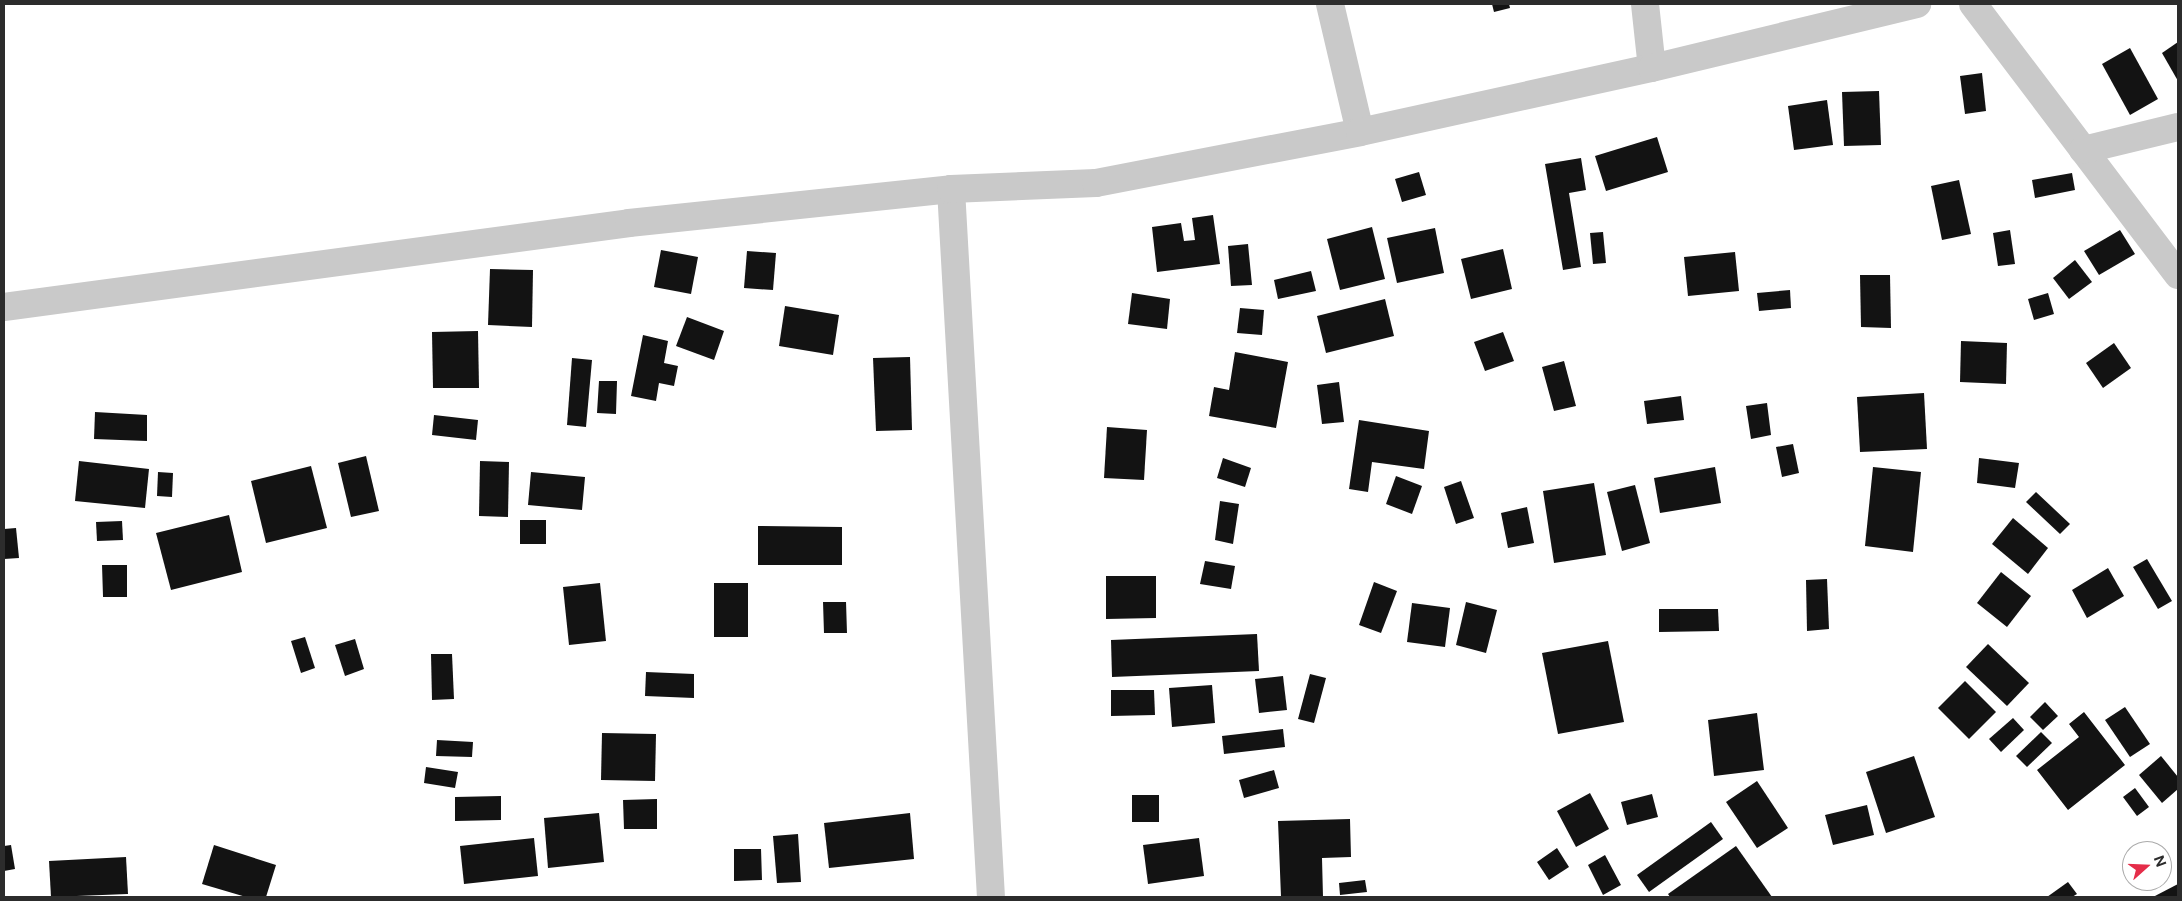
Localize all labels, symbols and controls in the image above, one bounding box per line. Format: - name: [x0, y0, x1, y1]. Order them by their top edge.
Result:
- north arrow: [2122, 841, 2172, 891]
- text: N: [2151, 853, 2170, 869]

